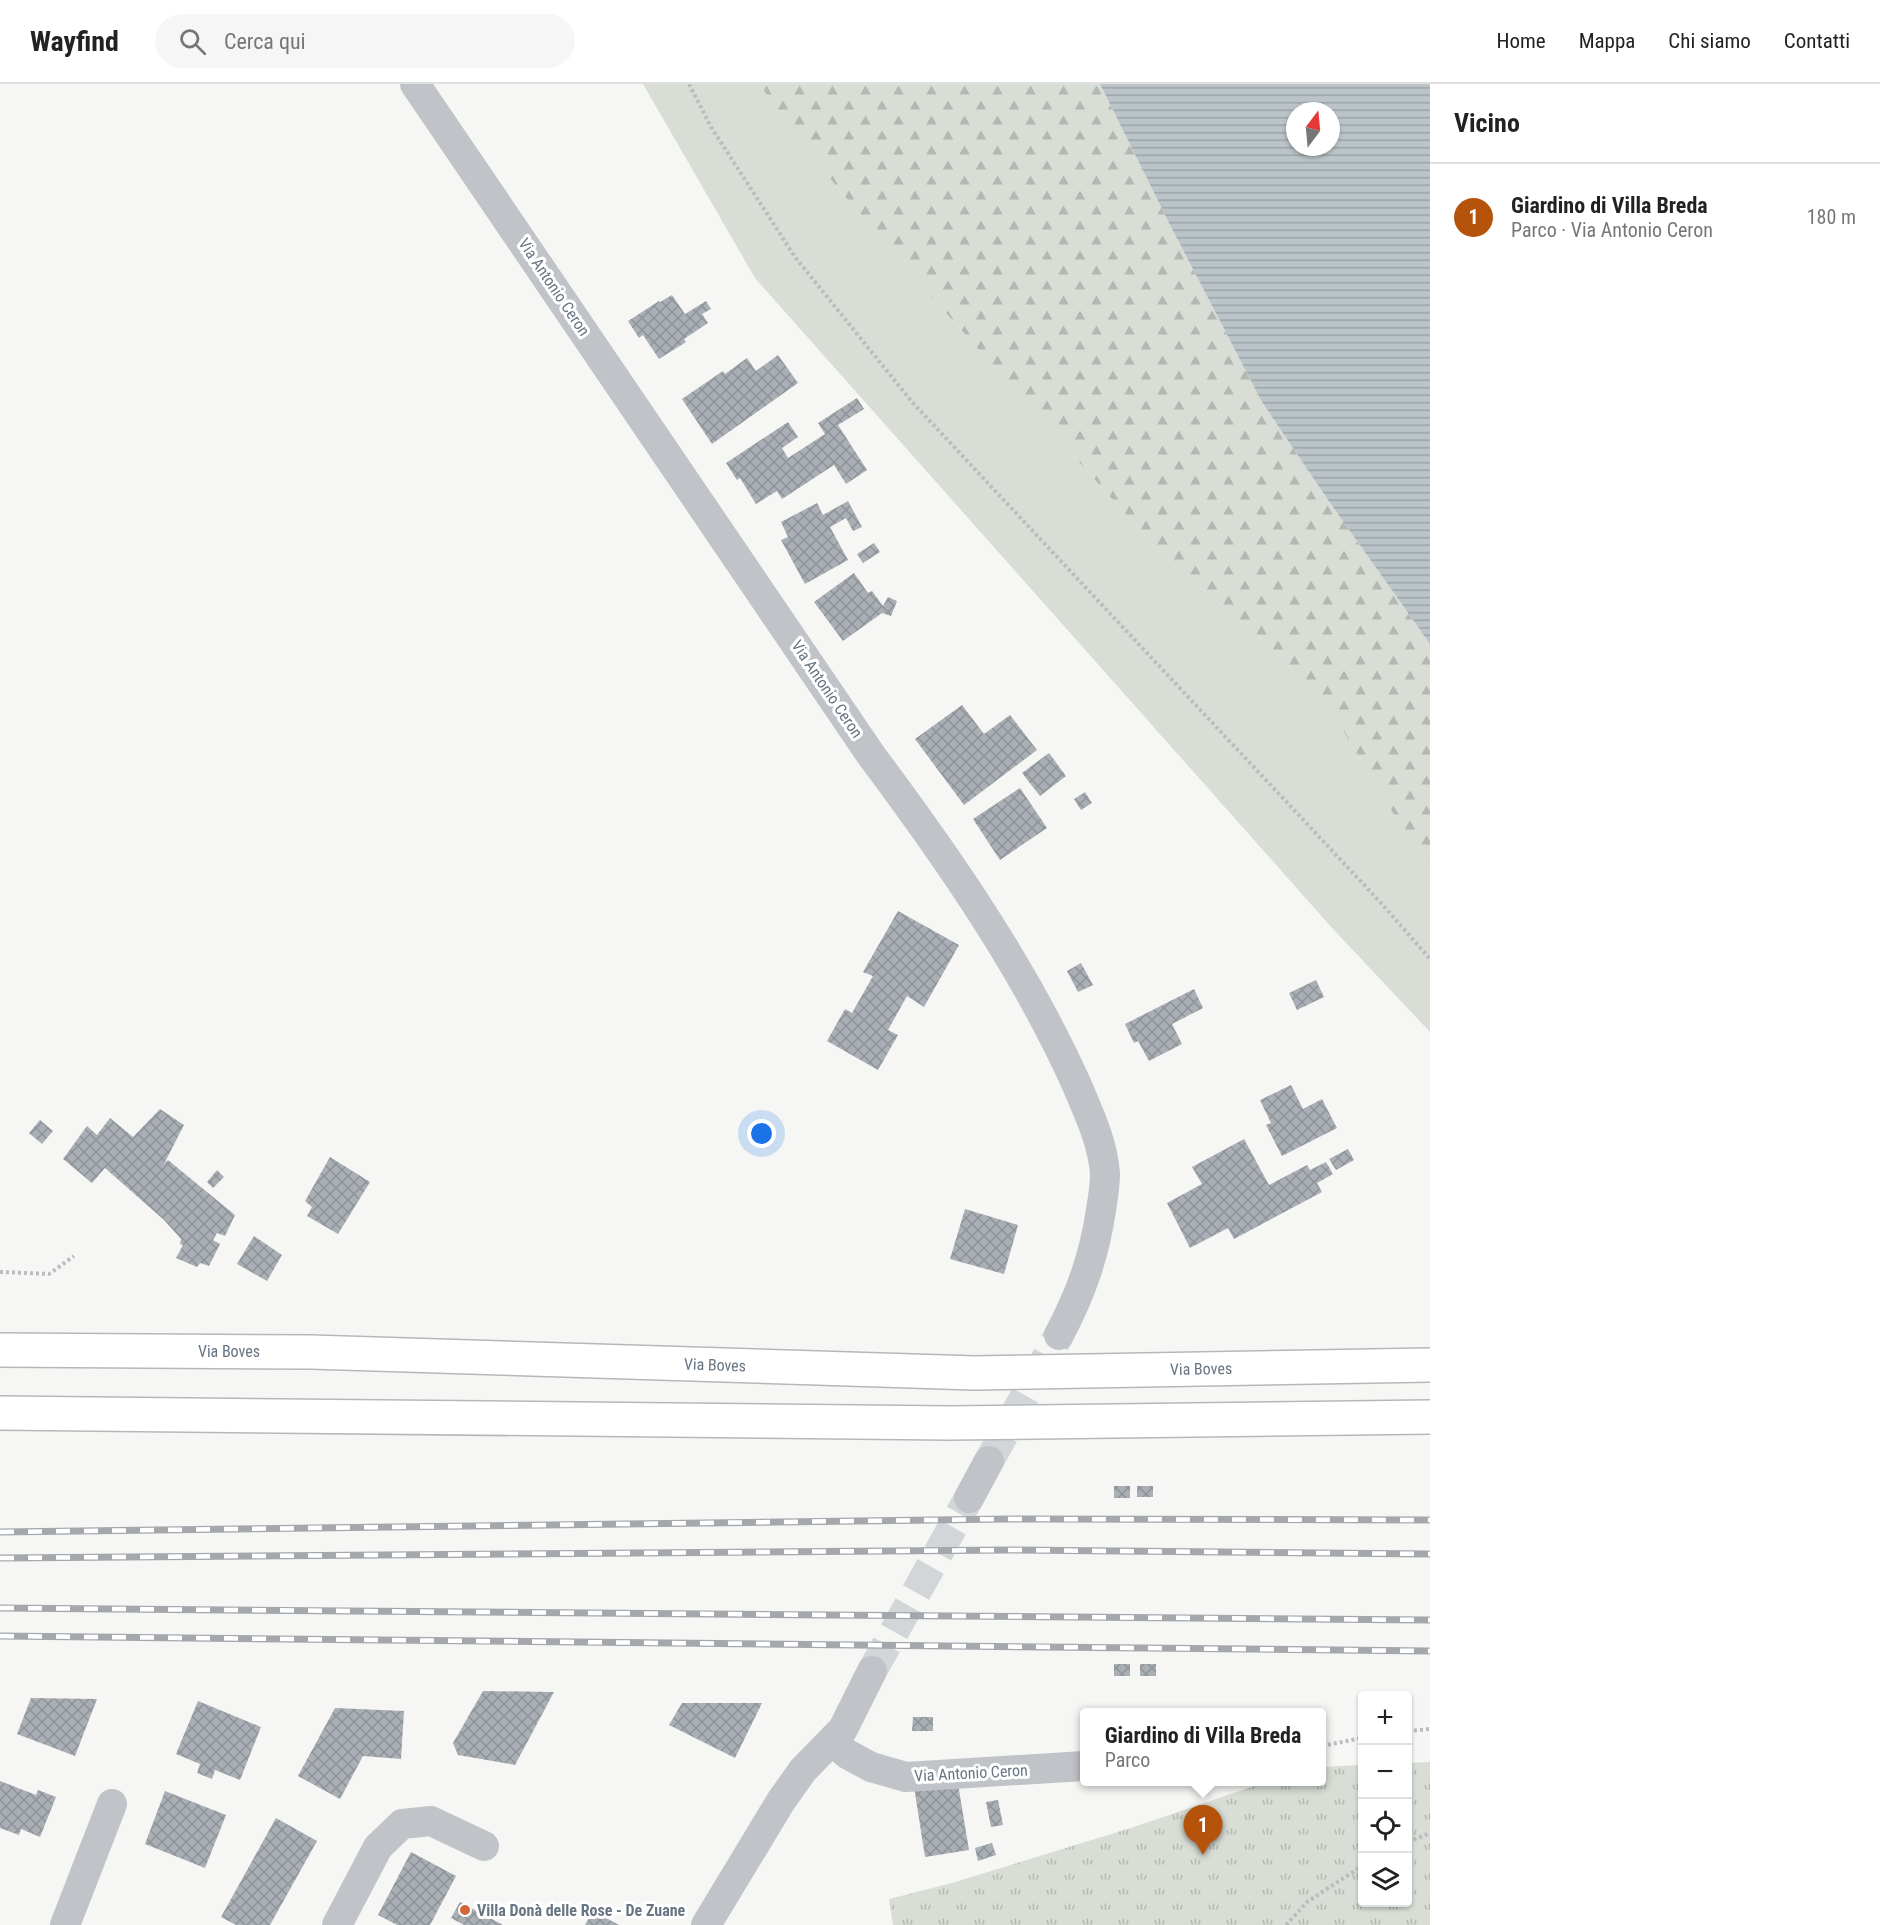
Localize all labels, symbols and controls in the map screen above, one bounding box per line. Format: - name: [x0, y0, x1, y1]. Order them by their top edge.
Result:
- search box: [155, 14, 575, 68]
- text: Wayfind: [30, 25, 119, 58]
- icon: search: [176, 25, 209, 58]
- text: Cerca qui: [224, 29, 306, 54]
- text: Home: [1496, 29, 1546, 53]
- text: Mappa: [1579, 29, 1635, 53]
- text: Chi siamo: [1668, 29, 1751, 53]
- text: Contatti: [1784, 29, 1850, 53]
- north arrow: [1286, 102, 1340, 156]
- text: Vicino: [1454, 108, 1520, 138]
- text: Giardino di Villa Breda: [1511, 193, 1708, 218]
- text: 1: [1468, 205, 1479, 229]
- text: 180 m: [1807, 205, 1856, 229]
- text: Parco · Via Antonio Ceron: [1511, 218, 1713, 242]
- street label: Via Antonio Ceron: [514, 235, 594, 339]
- street label: Via Antonio Ceron: [787, 637, 867, 741]
- your location: [747, 1119, 776, 1148]
- street label: Via Boves: [198, 1342, 260, 1361]
- street label: Via Boves: [684, 1354, 746, 1376]
- street label: Via Boves: [1170, 1359, 1232, 1379]
- map controls: [1358, 1691, 1412, 1907]
- button: +: [1358, 1691, 1412, 1745]
- popup: [1080, 1708, 1326, 1786]
- text: Giardino di Villa Breda: [1105, 1723, 1301, 1748]
- button: −: [1358, 1745, 1412, 1799]
- text: Parco: [1105, 1748, 1150, 1772]
- street label: Via Antonio Ceron: [914, 1761, 1028, 1785]
- button: locate: [1358, 1799, 1412, 1853]
- pin: 1: [1184, 1806, 1222, 1855]
- button: layers: [1358, 1853, 1412, 1907]
- place label: Villa Donà delle Rose - De Zuane: [477, 1901, 686, 1920]
- marker: Villa Donà delle Rose - De Zuane: [458, 1903, 472, 1917]

